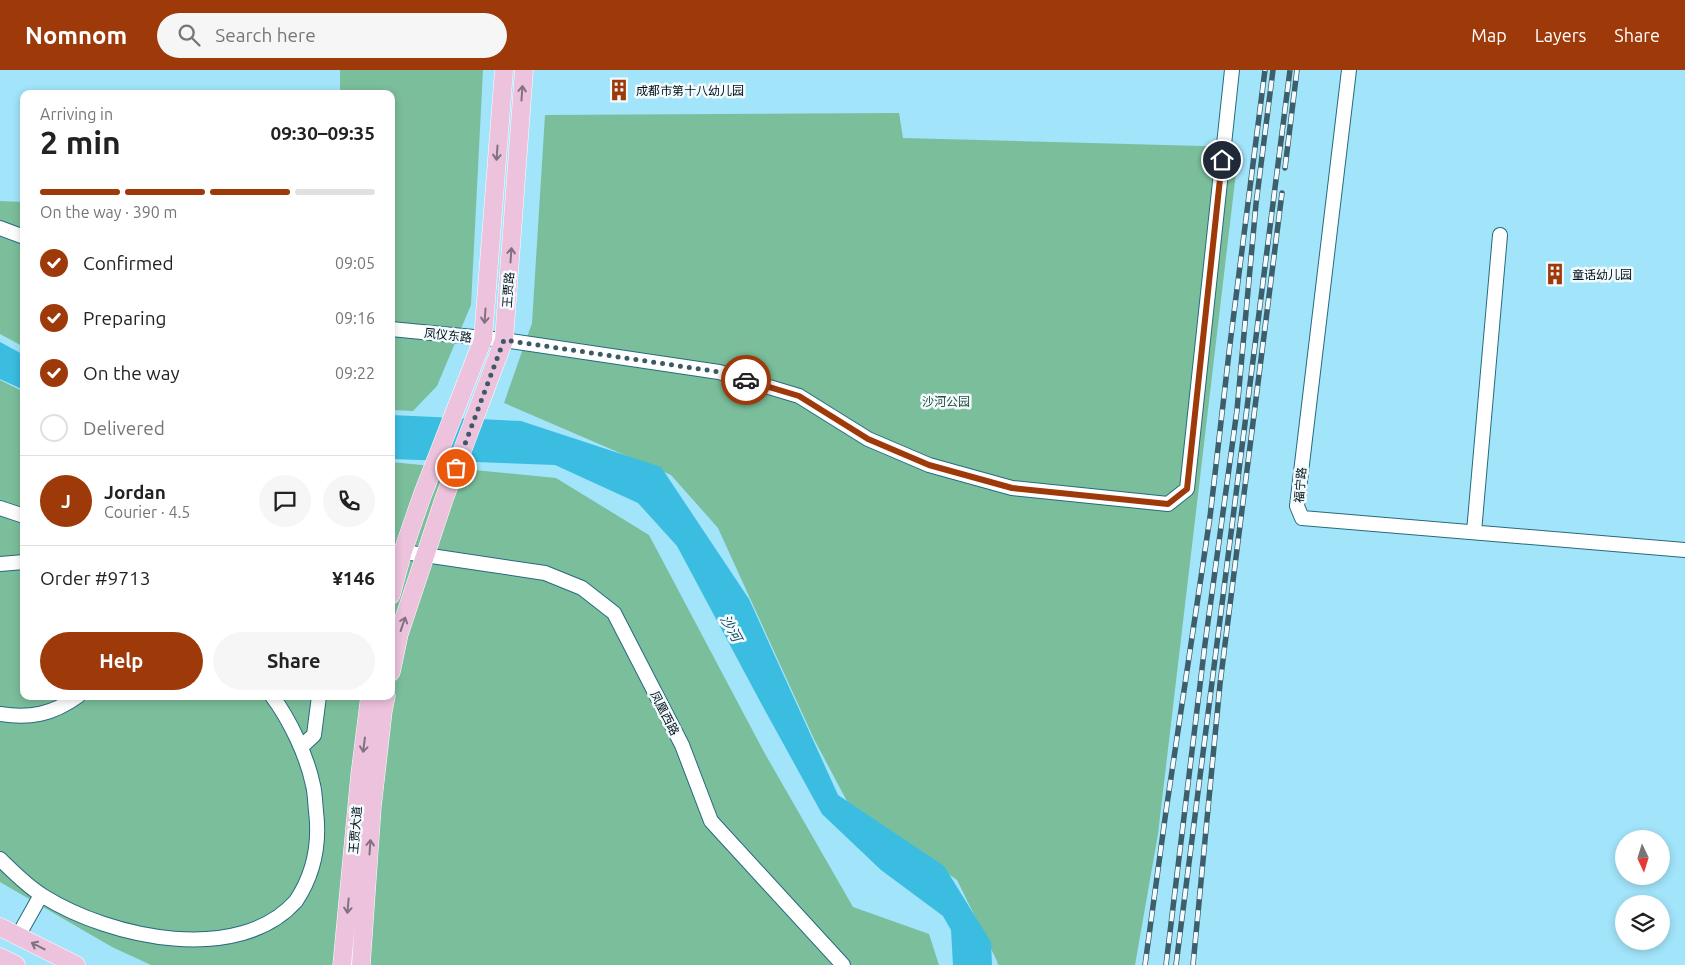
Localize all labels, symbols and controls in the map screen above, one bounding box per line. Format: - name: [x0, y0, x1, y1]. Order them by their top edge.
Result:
- search box: [157, 13, 507, 58]
- icon: search: [175, 21, 203, 49]
- text: Nomnom: [25, 22, 127, 49]
- text: Search here: [215, 24, 316, 46]
- text: Map: [1471, 25, 1507, 45]
- text: Layers: [1535, 25, 1586, 45]
- text: Share: [1614, 25, 1660, 45]
- building icon: 成都市第十八幼儿园: [606, 77, 632, 103]
- place label: 成都市第十八幼儿园: [636, 84, 744, 97]
- one-way arrow: [518, 85, 527, 101]
- text: Arriving in: [40, 105, 113, 123]
- text: 09:30–09:35: [270, 122, 375, 144]
- text: 2 min: [40, 124, 121, 160]
- pin: [1201, 139, 1243, 181]
- one-way arrow: [493, 145, 502, 161]
- icon: home: [1208, 146, 1236, 174]
- text: On the way · 390 m: [40, 203, 177, 221]
- one-way arrow: [506, 247, 515, 263]
- icon: check: [40, 249, 68, 277]
- text: Confirmed: [83, 252, 174, 274]
- text: 09:05: [335, 254, 375, 272]
- building icon: 童话幼儿园: [1542, 261, 1568, 287]
- place label: 童话幼儿园: [1572, 268, 1632, 281]
- street label: 王贾路: [500, 272, 516, 308]
- icon: check: [40, 304, 68, 332]
- text: Preparing: [83, 307, 167, 329]
- one-way arrow: [480, 307, 489, 323]
- text: 09:16: [335, 309, 375, 327]
- street label: 凤仪东路: [423, 326, 473, 344]
- courier: [721, 355, 771, 405]
- icon: check: [40, 359, 68, 387]
- text: On the way: [83, 362, 180, 384]
- text: 09:22: [335, 364, 375, 382]
- icon: car: [732, 366, 760, 394]
- park label: 沙河公园: [922, 395, 970, 408]
- text: Delivered: [83, 417, 165, 439]
- pin: [435, 447, 477, 489]
- icon: bag: [442, 454, 470, 482]
- street label: 福宁路: [1292, 466, 1308, 504]
- button: chat: [259, 475, 311, 527]
- button: phone: [323, 475, 375, 527]
- text: Jordan: [104, 481, 166, 503]
- text: J: [61, 490, 71, 512]
- text: Courier · 4.5: [104, 503, 190, 521]
- text: Order #9713: [40, 567, 150, 589]
- text: ¥146: [332, 567, 375, 589]
- water label: 沙河: [717, 612, 746, 647]
- one-way arrow: [398, 616, 408, 632]
- button: Help: [40, 632, 203, 690]
- button: Share: [213, 632, 375, 690]
- street label: 凤凰西路: [648, 689, 682, 737]
- one-way arrow: [359, 736, 369, 752]
- street label: 王贾大道: [346, 806, 364, 854]
- north arrow: [1615, 830, 1670, 885]
- map controls: [1615, 830, 1670, 950]
- one-way arrow: [365, 839, 374, 855]
- button: layers: [1615, 895, 1670, 950]
- one-way arrow: [343, 898, 353, 914]
- one-way arrow: [31, 941, 46, 950]

